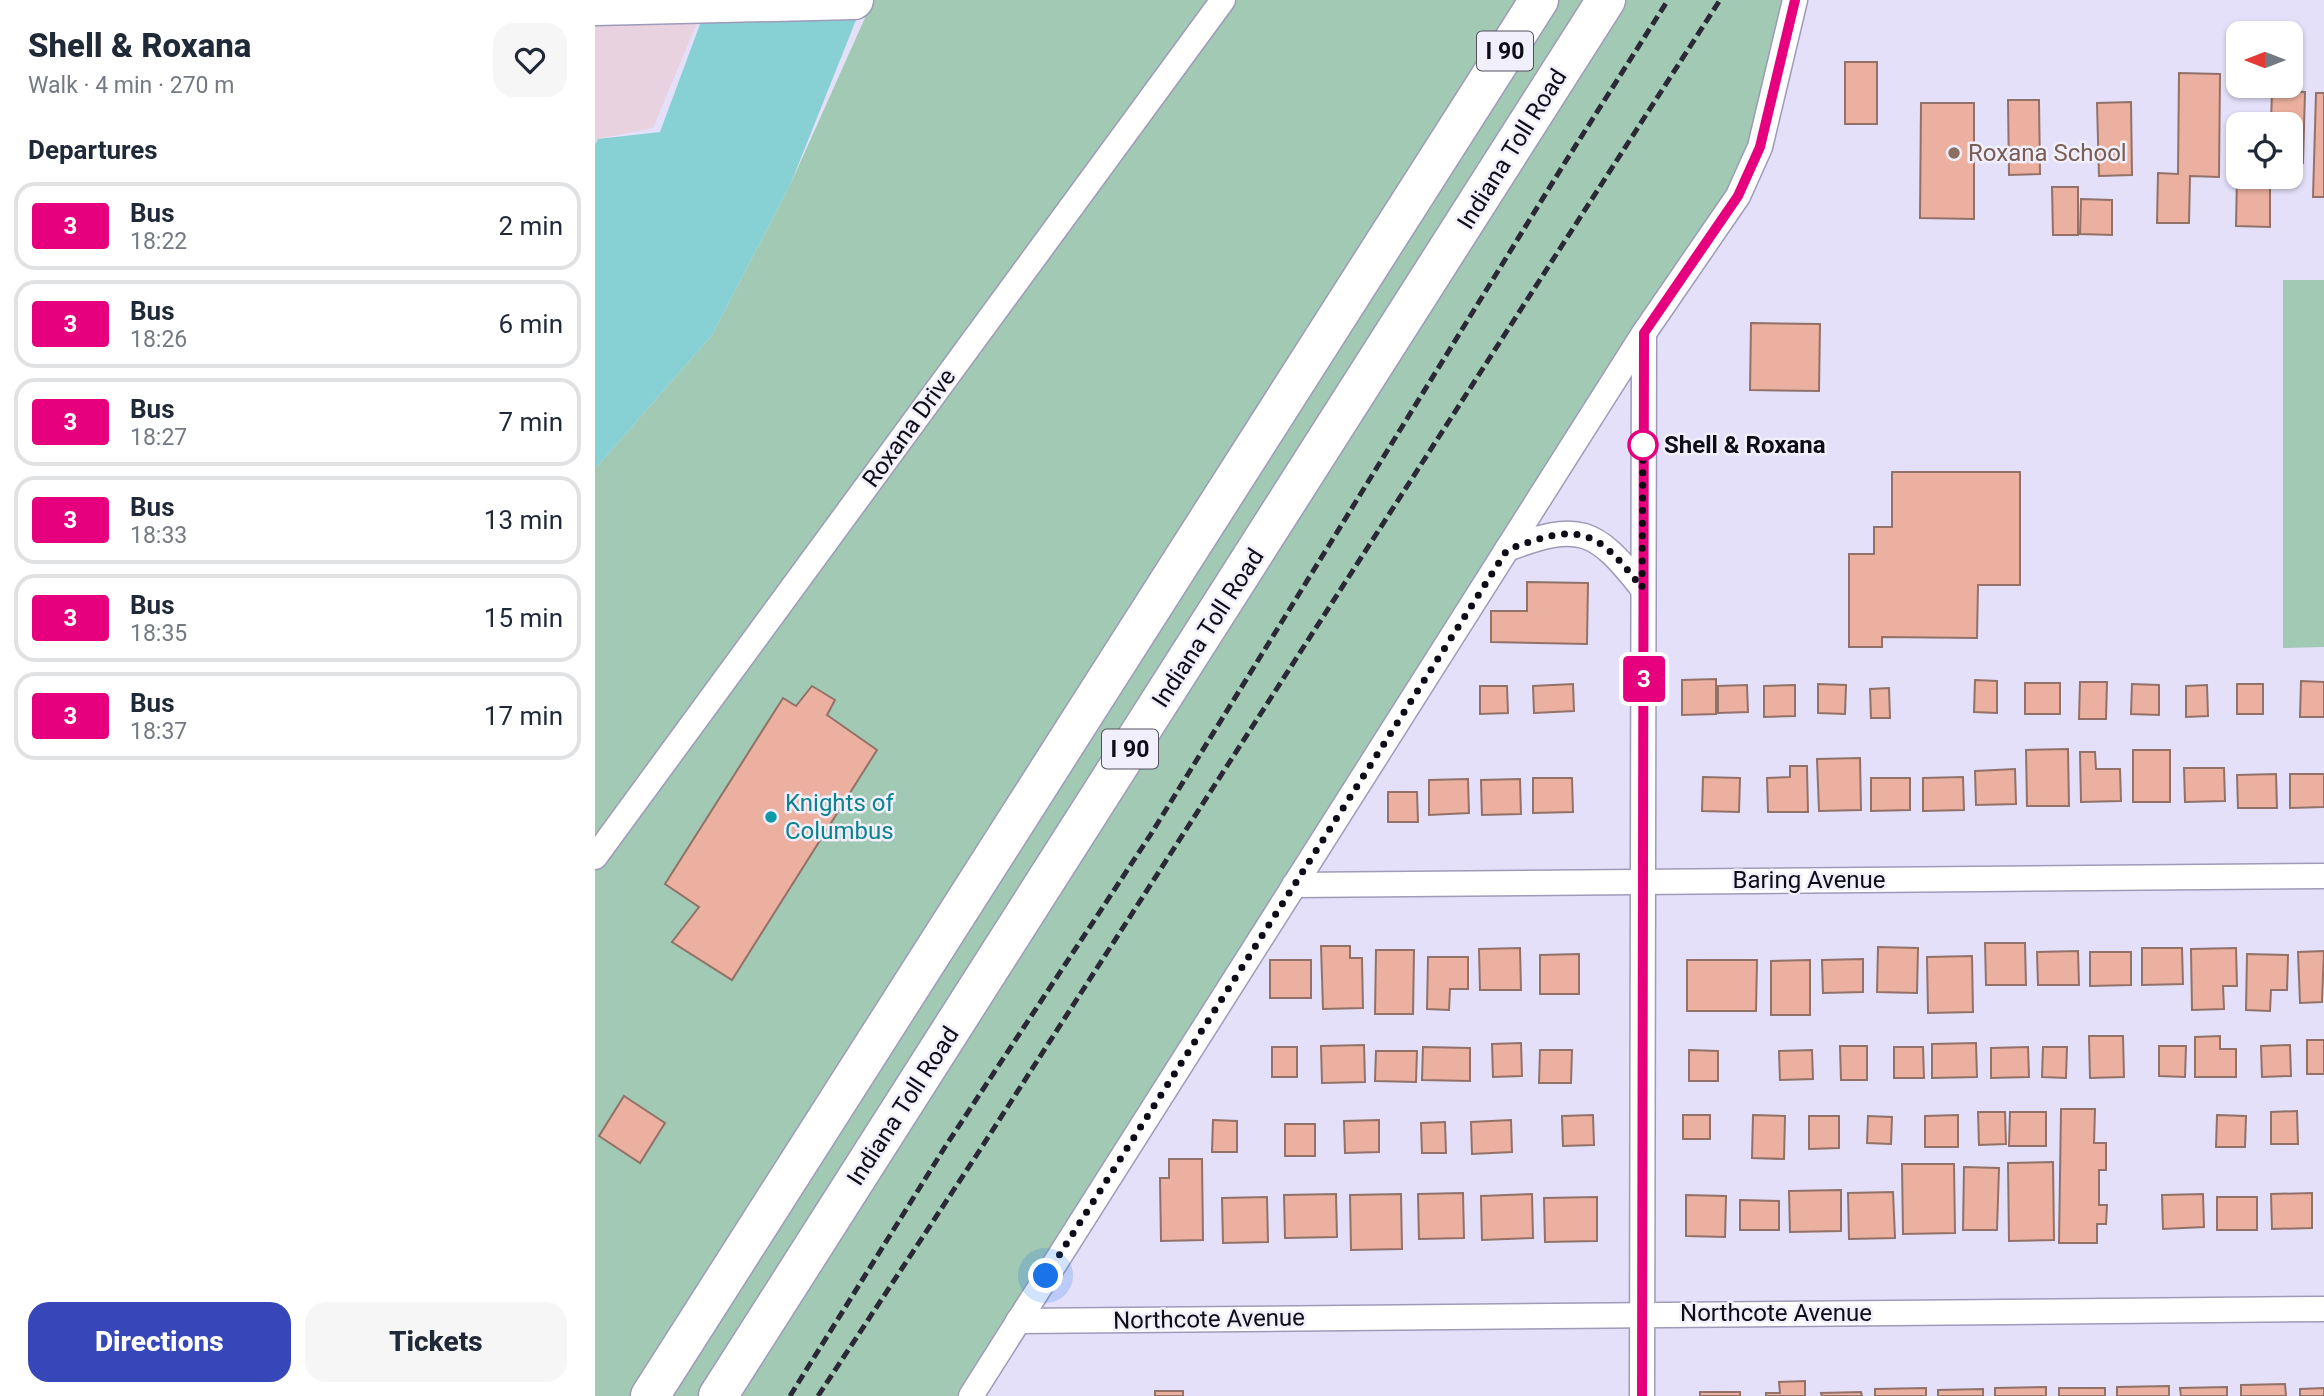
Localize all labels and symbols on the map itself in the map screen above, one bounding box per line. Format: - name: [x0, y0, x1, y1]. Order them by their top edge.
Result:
- north arrow: [2226, 21, 2303, 98]
- road number: I 90: [1477, 32, 1533, 70]
- street label: Indiana Toll Road: [1451, 64, 1573, 234]
- place label: Roxana School: [1968, 139, 2127, 167]
- marker: Roxana School: [1946, 145, 1962, 161]
- street label: Roxana Drive: [857, 363, 961, 493]
- marker: Shell & Roxana: [1628, 430, 1658, 460]
- place label: Shell & Roxana: [1664, 431, 1826, 459]
- street label: Indiana Toll Road: [1146, 543, 1270, 713]
- line badge: 3: [1621, 656, 1667, 702]
- road number: I 90: [1102, 730, 1158, 768]
- place label: Knights of Columbus: [785, 789, 894, 845]
- marker: Knights of Columbus: [763, 809, 779, 825]
- street label: Baring Avenue: [1732, 866, 1886, 894]
- street label: Indiana Toll Road: [841, 1021, 965, 1191]
- your location: [1028, 1258, 1063, 1293]
- street label: Northcote Avenue: [1680, 1299, 1872, 1327]
- street label: Northcote Avenue: [1113, 1303, 1305, 1335]

